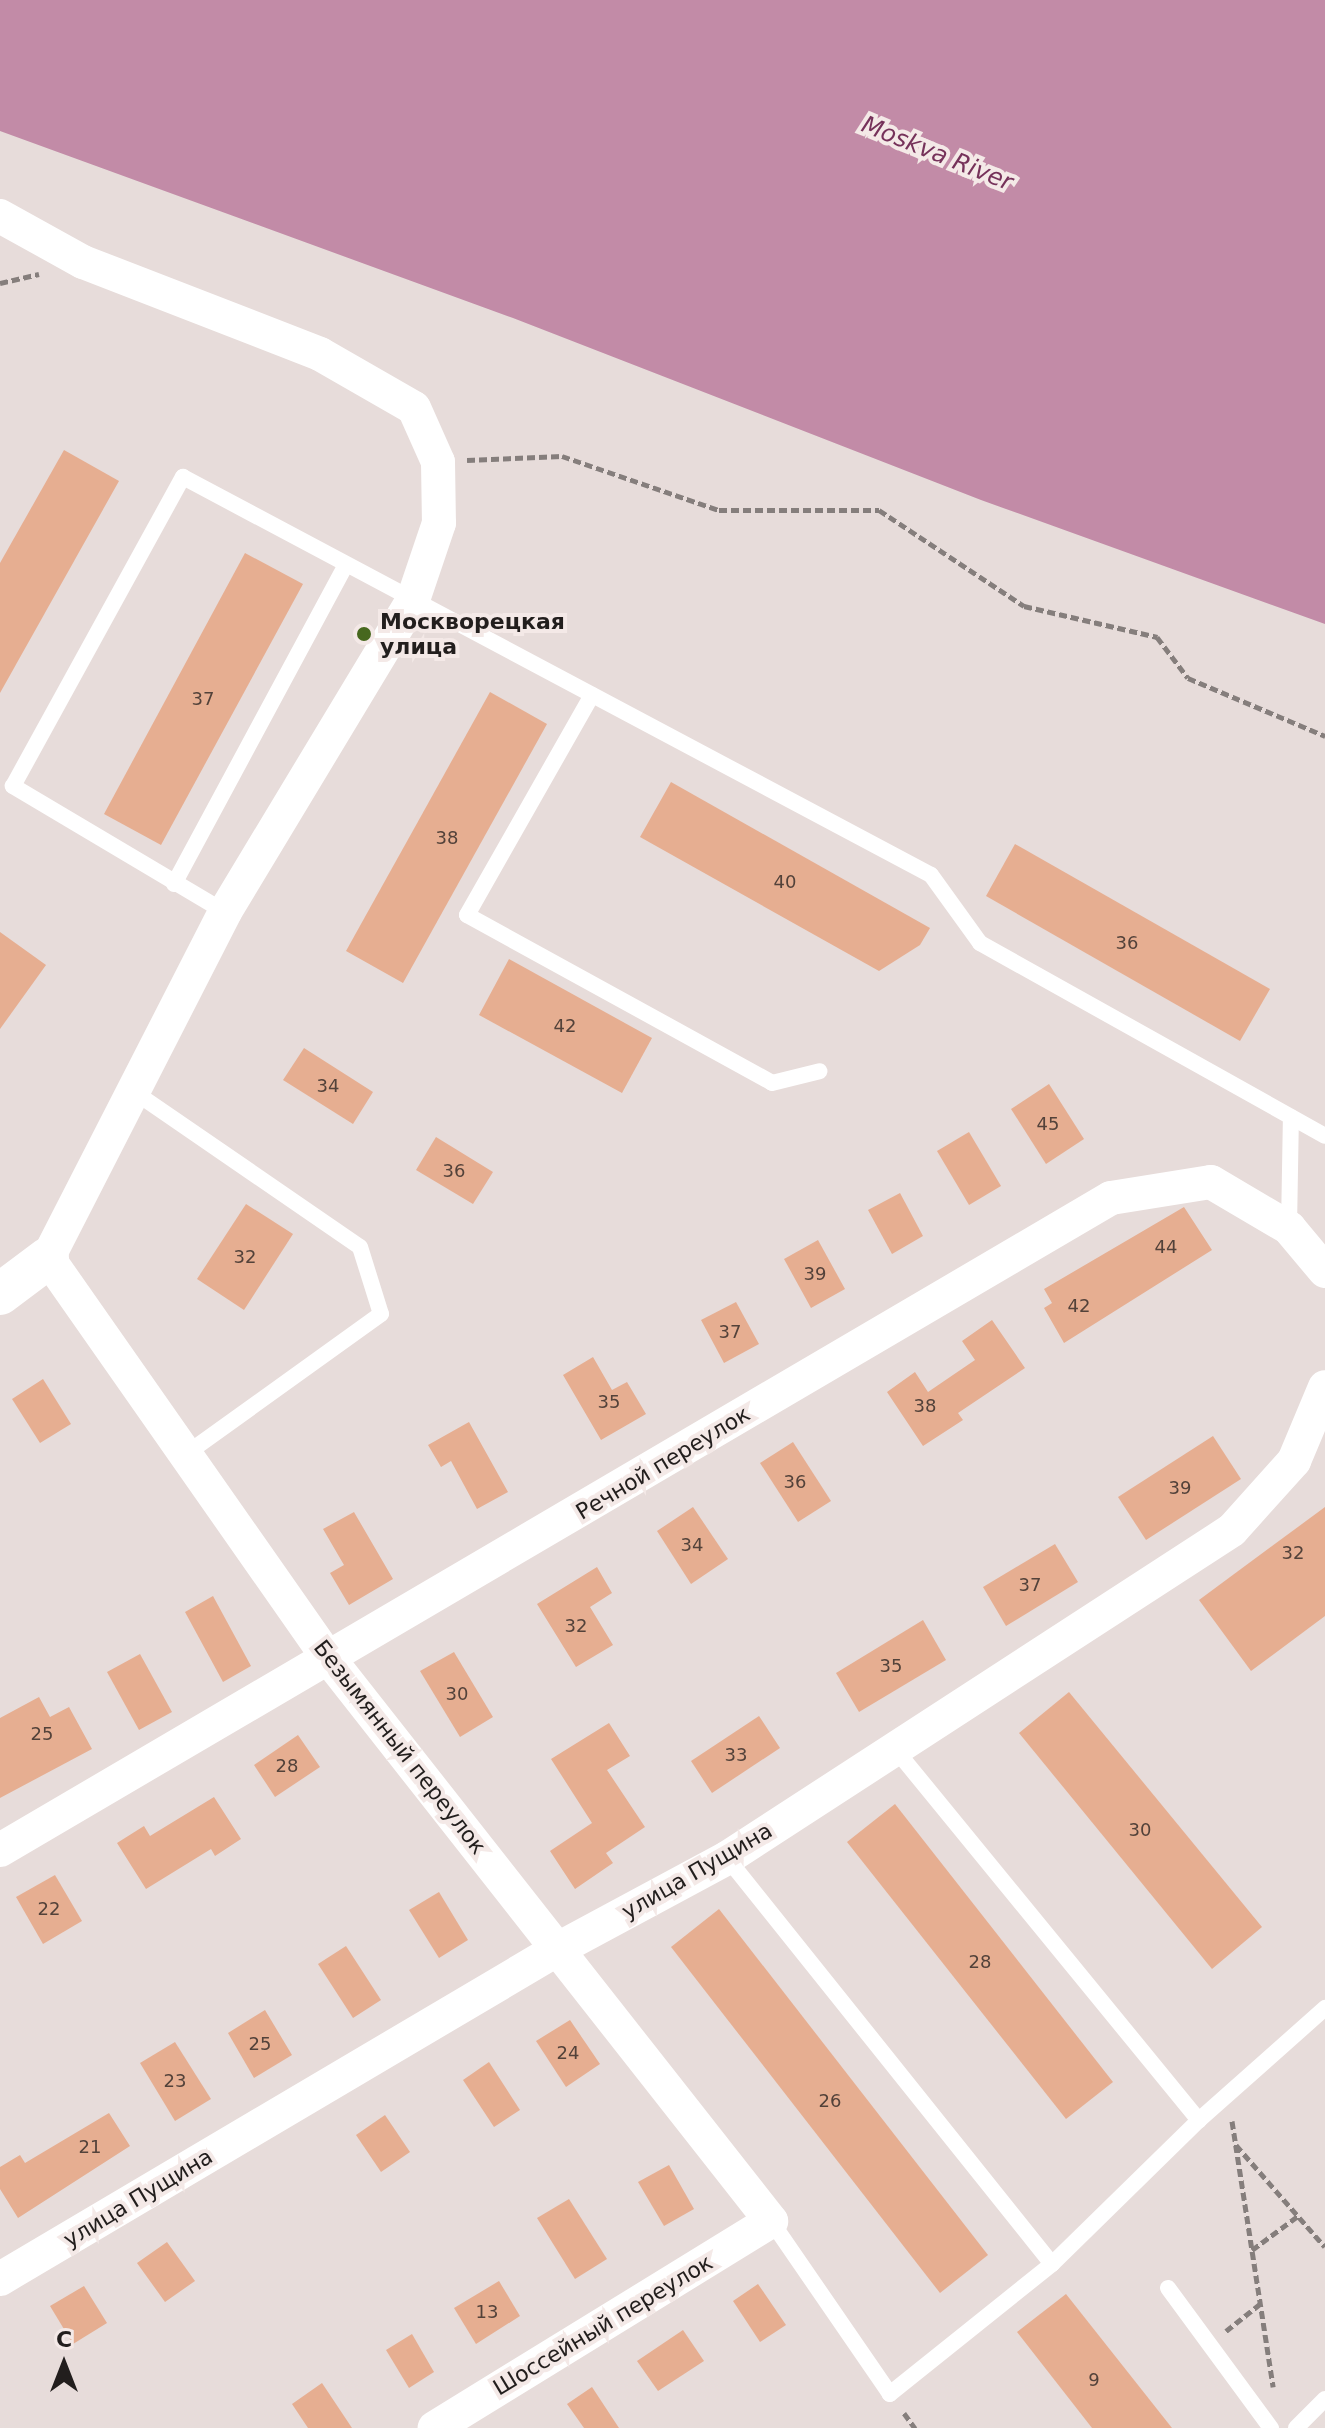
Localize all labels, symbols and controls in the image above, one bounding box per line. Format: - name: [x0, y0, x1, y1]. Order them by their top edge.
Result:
- water label: Moskva River: [857, 111, 1017, 197]
- place label: Москворецкая улица: [380, 608, 565, 660]
- marker: Москворецкая улица: [355, 625, 373, 643]
- house number: 37: [192, 688, 214, 710]
- house number: 38: [436, 827, 458, 849]
- house number: 40: [774, 871, 796, 893]
- house number: 36: [1116, 932, 1138, 954]
- house number: 42: [554, 1015, 576, 1037]
- house number: 34: [317, 1075, 339, 1097]
- house number: 45: [1037, 1113, 1059, 1135]
- house number: 36: [443, 1160, 465, 1182]
- house number: 44: [1155, 1236, 1177, 1258]
- house number: 32: [234, 1246, 256, 1268]
- house number: 39: [804, 1263, 826, 1285]
- house number: 42: [1068, 1295, 1090, 1317]
- house number: 37: [719, 1321, 741, 1343]
- house number: 35: [598, 1391, 620, 1413]
- house number: 38: [914, 1395, 936, 1417]
- street label: Речной переулок: [571, 1401, 755, 1525]
- house number: 36: [784, 1471, 806, 1493]
- house number: 39: [1169, 1477, 1191, 1499]
- house number: 34: [681, 1534, 703, 1556]
- house number: 32: [1282, 1542, 1304, 1564]
- house number: 37: [1019, 1574, 1041, 1596]
- house number: 32: [565, 1615, 587, 1637]
- street label: Безымянный переулок: [308, 1635, 492, 1859]
- house number: 35: [880, 1655, 902, 1677]
- house number: 30: [446, 1683, 468, 1705]
- house number: 25: [31, 1723, 53, 1745]
- house number: 33: [725, 1744, 747, 1766]
- house number: 28: [276, 1755, 298, 1777]
- street label: улица Пущина: [617, 1817, 777, 1925]
- house number: 30: [1129, 1819, 1151, 1841]
- house number: 22: [38, 1898, 60, 1920]
- house number: 28: [969, 1951, 991, 1973]
- house number: 25: [249, 2033, 271, 2055]
- house number: 24: [557, 2042, 579, 2064]
- house number: 23: [164, 2070, 186, 2092]
- house number: 26: [819, 2090, 841, 2112]
- house number: 21: [79, 2136, 101, 2158]
- street label: улица Пущина: [59, 2143, 217, 2253]
- street label: Шоссейный переулок: [488, 2249, 718, 2401]
- house number: 13: [476, 2301, 498, 2323]
- north arrow: [24, 2324, 104, 2404]
- text: С: [56, 2327, 72, 2352]
- house number: 9: [1088, 2369, 1100, 2391]

